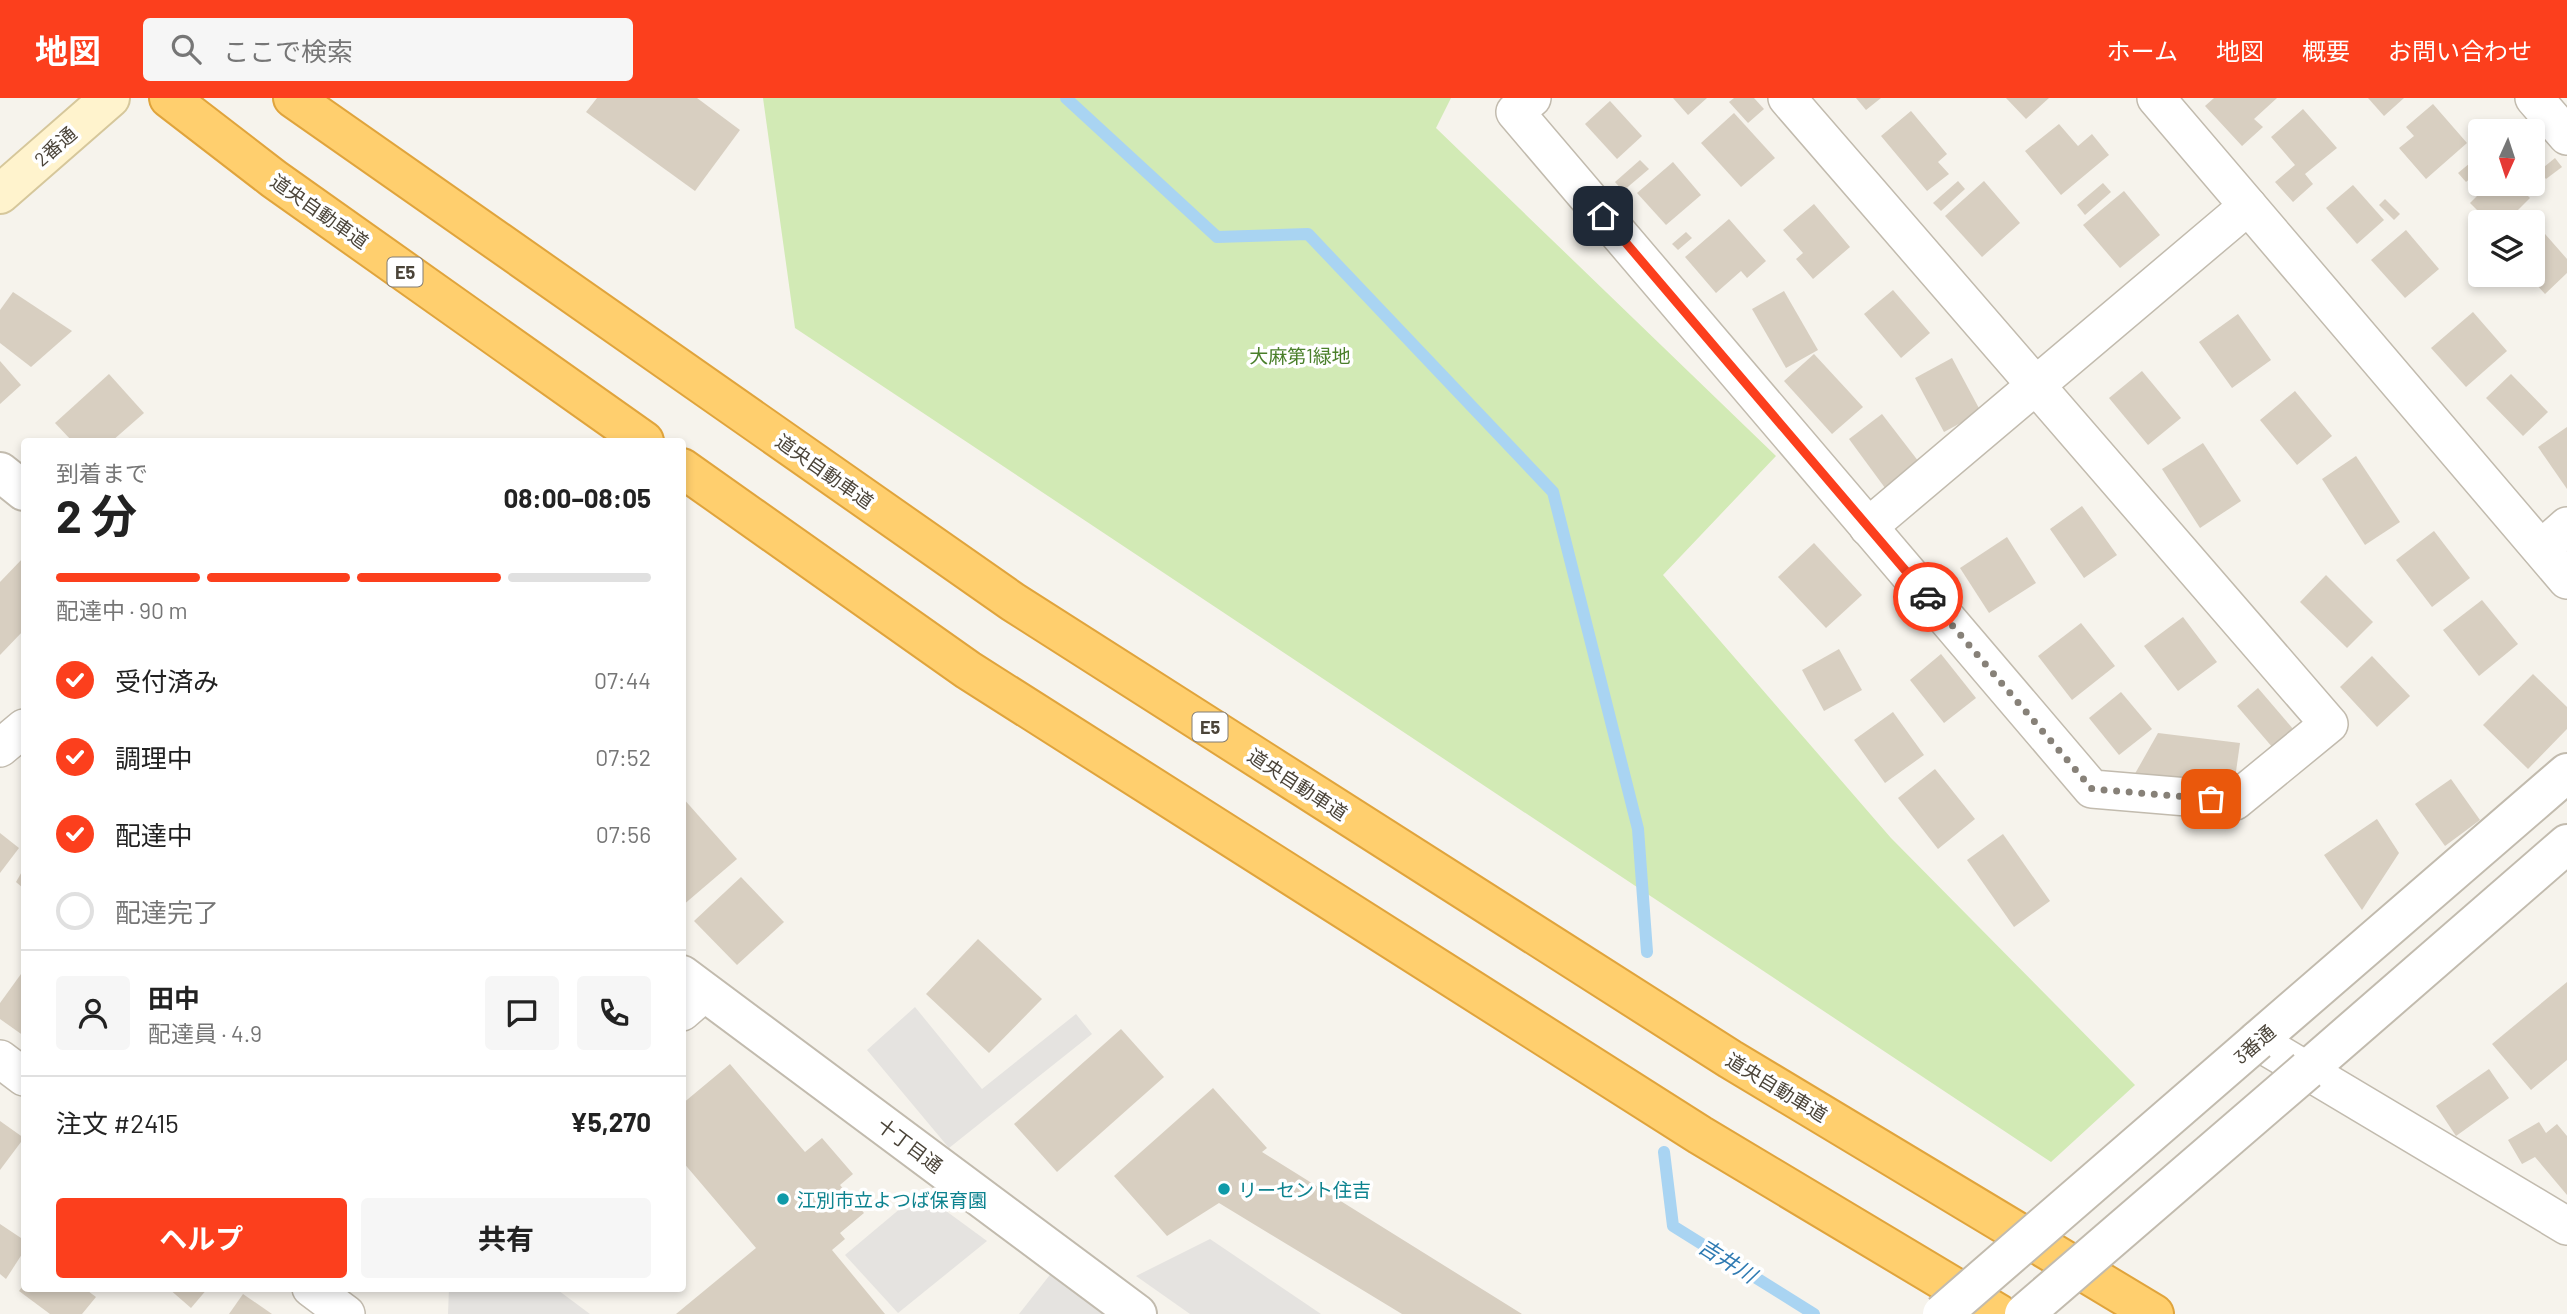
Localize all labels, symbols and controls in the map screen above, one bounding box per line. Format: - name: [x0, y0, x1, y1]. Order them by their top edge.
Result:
- search box: [143, 18, 633, 81]
- text: 地図: [35, 30, 101, 70]
- icon: search: [167, 30, 205, 68]
- text: ここで検索: [223, 35, 353, 66]
- text: ホーム: [2107, 36, 2178, 65]
- text: 地図: [2216, 36, 2264, 65]
- text: 概要: [2302, 36, 2350, 65]
- text: お問い合わせ: [2388, 36, 2532, 65]
- north arrow: [2468, 119, 2544, 196]
- map controls: [2468, 119, 2545, 287]
- street label: 2番通: [29, 122, 81, 170]
- street label: 道央自動車道: [267, 169, 373, 253]
- pin: [1573, 186, 1633, 246]
- icon: home: [1584, 197, 1622, 235]
- button: layers: [2468, 210, 2545, 287]
- road number: E5: [388, 258, 422, 286]
- park label: 大麻第1緑地: [1249, 344, 1351, 367]
- street label: 道央自動車道: [772, 429, 878, 513]
- text: 到着まで: [56, 459, 148, 487]
- text: 08:00–08:05: [503, 482, 651, 513]
- text: 2 分: [56, 487, 137, 542]
- courier: [1893, 562, 1963, 632]
- icon: car: [1909, 578, 1947, 616]
- text: 配達中 · 90 m: [56, 596, 188, 624]
- icon: check: [56, 661, 94, 699]
- text: 受付済み: [115, 665, 219, 696]
- text: 07:44: [594, 666, 651, 694]
- road number: E5: [1192, 712, 1228, 742]
- icon: check: [56, 738, 94, 776]
- text: 調理中: [115, 742, 193, 773]
- text: 07:52: [595, 743, 651, 771]
- street label: 道央自動車道: [1244, 743, 1352, 825]
- pin: [2181, 769, 2241, 829]
- icon: bag: [2192, 780, 2230, 818]
- icon: check: [56, 815, 94, 853]
- text: 配達中: [115, 819, 193, 850]
- text: 07:56: [596, 820, 651, 848]
- text: 配達完了: [115, 896, 219, 927]
- button: person: [56, 976, 130, 1050]
- button: chat: [485, 976, 559, 1050]
- button: phone: [577, 976, 651, 1050]
- text: 田中: [148, 982, 200, 1013]
- text: 配達員 · 4.9: [148, 1019, 262, 1047]
- street label: 3番通: [2228, 1020, 2280, 1068]
- street label: 道央自動車道: [1722, 1048, 1832, 1126]
- text: ¥5,270: [570, 1106, 651, 1137]
- text: 注文 #2415: [56, 1107, 179, 1138]
- street label: 十丁目通: [873, 1113, 947, 1177]
- place label: リーセント住吉: [1238, 1178, 1371, 1201]
- marker: リーセント住吉: [1216, 1181, 1232, 1197]
- place label: 江別市立よつば保育園: [797, 1188, 987, 1211]
- marker: 江別市立よつば保育園: [775, 1191, 791, 1207]
- button: ヘルプ: [56, 1198, 347, 1278]
- button: 共有: [361, 1198, 651, 1278]
- water label: 吉井川: [1695, 1233, 1763, 1288]

